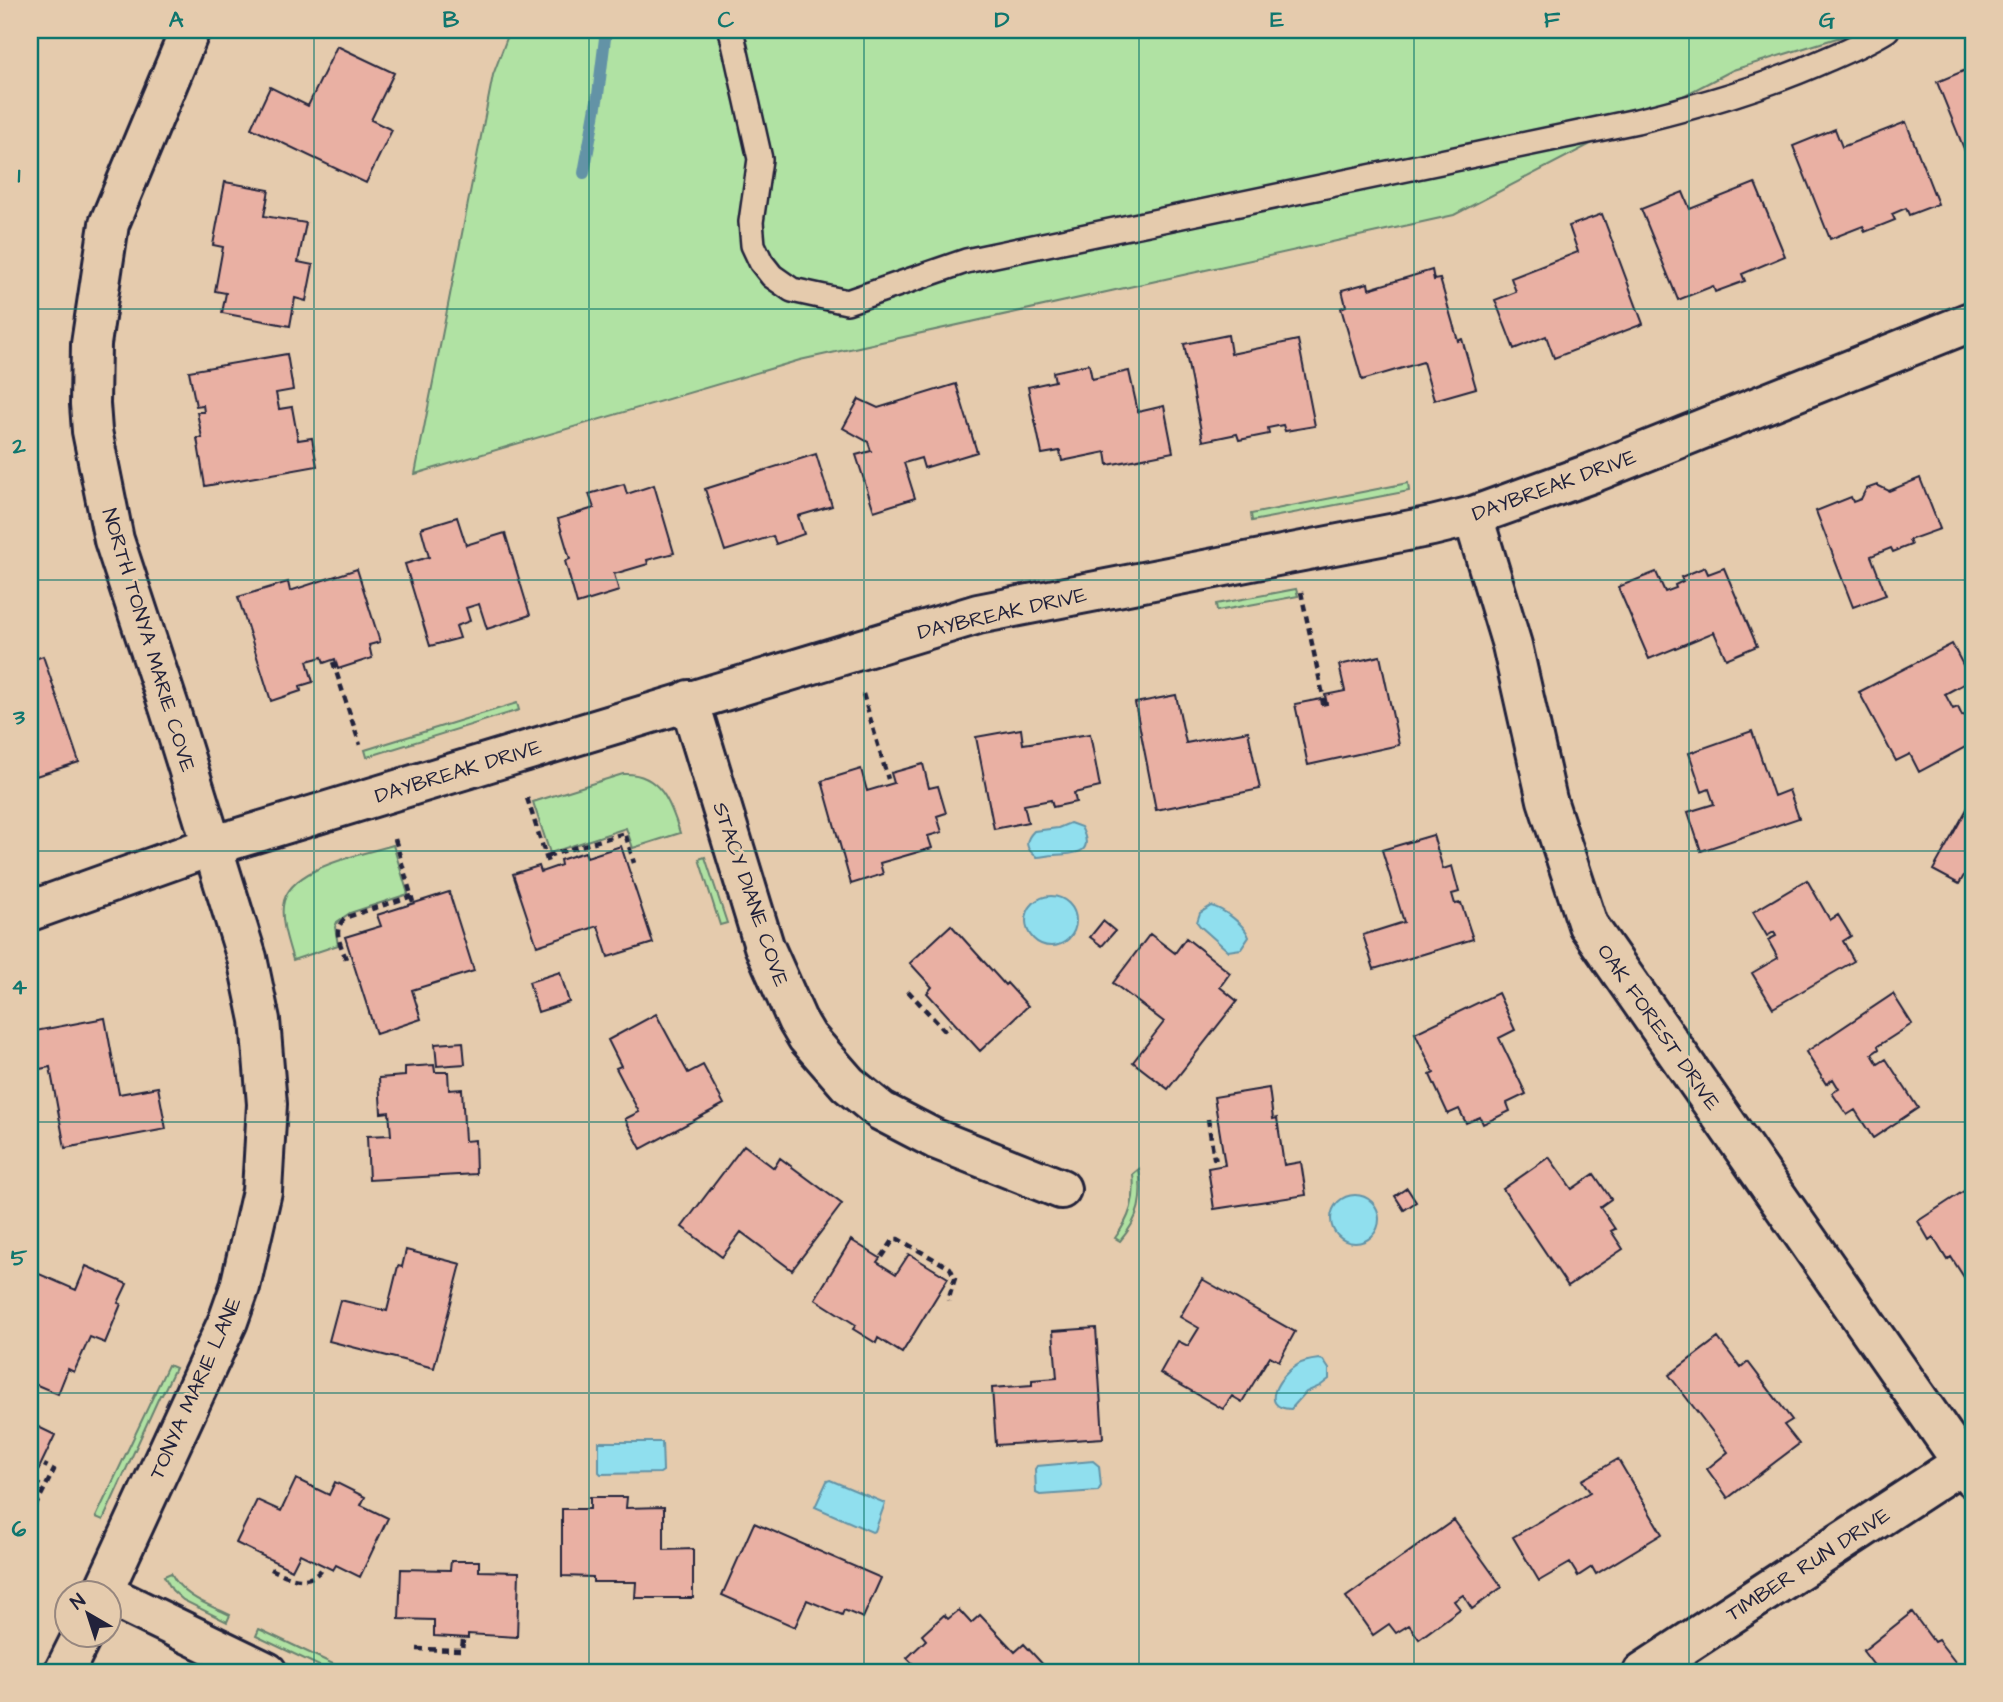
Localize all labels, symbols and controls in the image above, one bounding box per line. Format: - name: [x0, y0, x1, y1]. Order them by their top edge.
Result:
- text: A: [169, 4, 184, 36]
- text: B: [443, 4, 460, 36]
- text: C: [718, 4, 735, 36]
- text: D: [995, 4, 1010, 36]
- text: E: [1270, 4, 1284, 36]
- text: F: [1544, 4, 1561, 36]
- text: G: [1819, 4, 1835, 36]
- text: 1: [18, 159, 21, 191]
- text: 2: [11, 430, 26, 462]
- street label: DAYBREAK DRIVE: [1468, 442, 1641, 529]
- street label: NORTH TONYA MARIE COVE: [95, 505, 203, 776]
- street label: DAYBREAK DRIVE: [915, 580, 1090, 647]
- text: 3: [12, 701, 25, 733]
- street label: DAYBREAK DRIVE: [371, 732, 545, 811]
- street label: STACY DIANE COVE: [705, 798, 796, 991]
- street label: OAK FOREST DRIVE: [1590, 938, 1727, 1117]
- text: 4: [11, 971, 27, 1003]
- text: 5: [11, 1242, 28, 1274]
- street label: TONYA MARIE LANE: [142, 1292, 249, 1484]
- street label: TIMBER RUN DRIVE: [1721, 1500, 1896, 1628]
- text: 6: [12, 1513, 27, 1545]
- north arrow: [52, 1580, 122, 1650]
- text: N: [65, 1588, 91, 1616]

